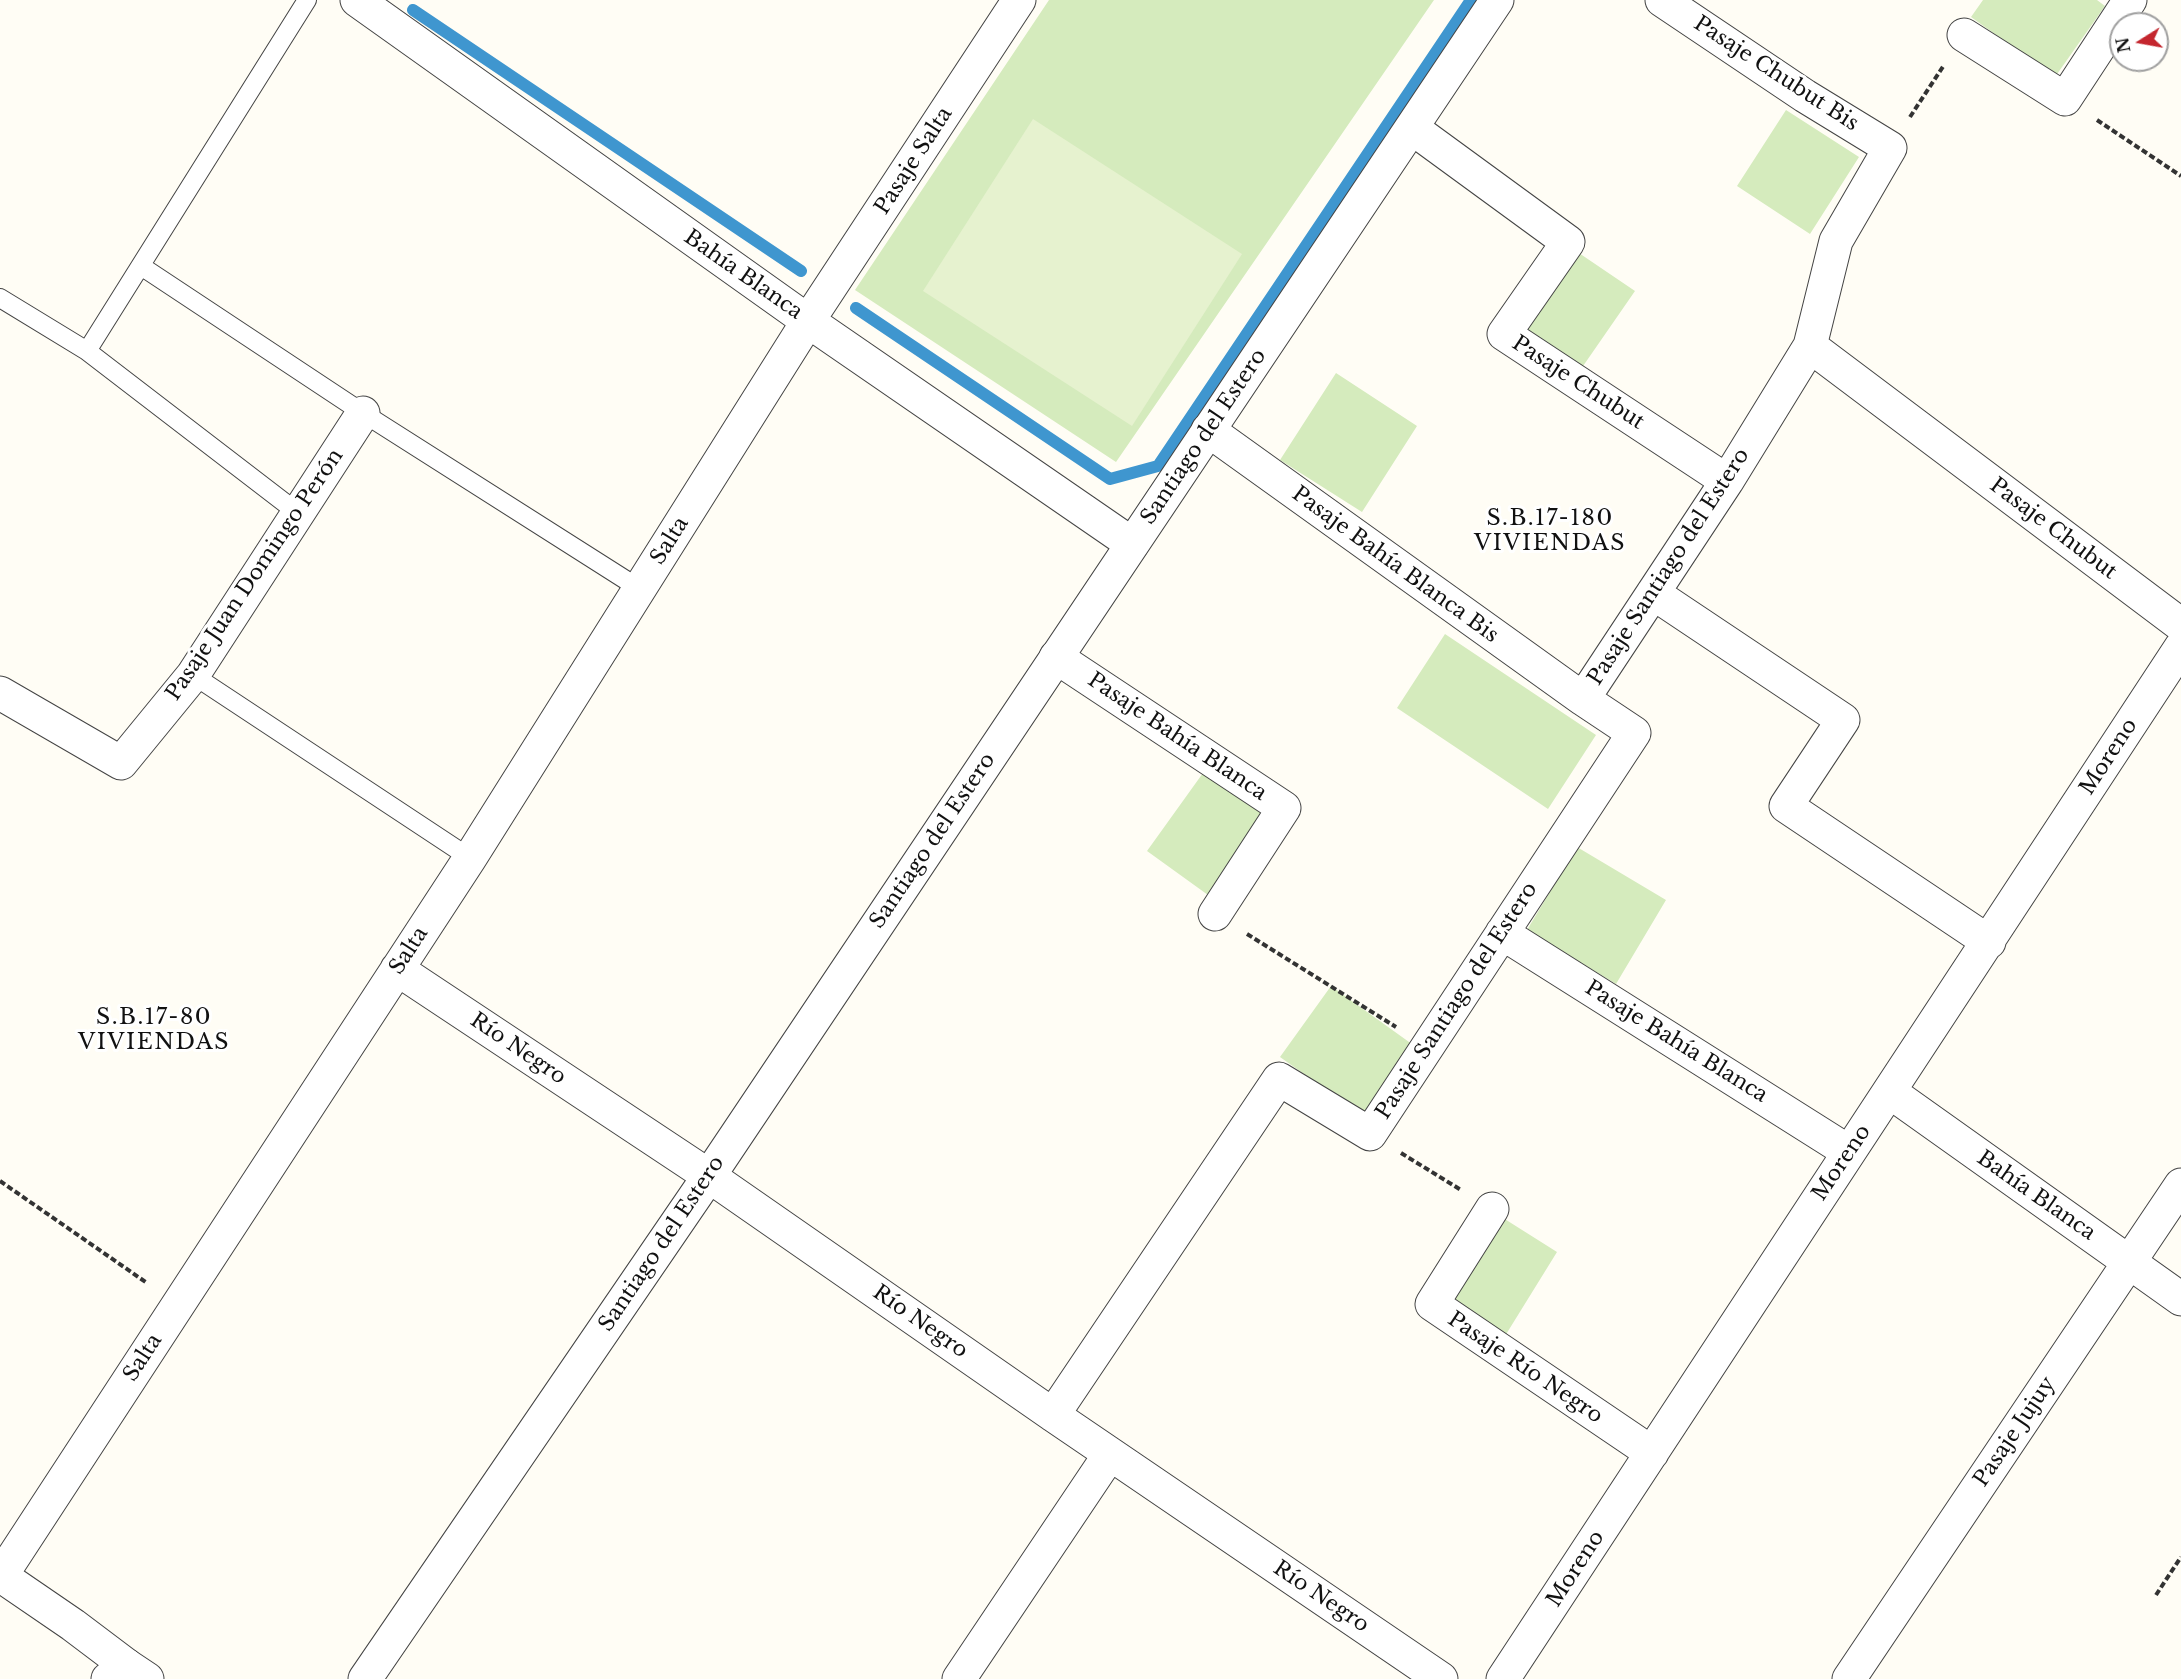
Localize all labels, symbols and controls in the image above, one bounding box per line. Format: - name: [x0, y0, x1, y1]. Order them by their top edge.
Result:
- street label: Pasaje Chubut Bis: [1689, 11, 1863, 137]
- north arrow: [2109, 12, 2169, 72]
- text: N: [2112, 36, 2135, 54]
- street label: Pasaje Salta: [870, 103, 958, 219]
- street label: Bahía Blanca: [679, 225, 807, 325]
- street label: Pasaje Chubut: [1507, 331, 1649, 435]
- street label: Santiago del Estero: [1136, 345, 1272, 529]
- street label: Pasaje Juan Domingo Perón: [161, 444, 349, 706]
- street label: Pasaje Santiago del Estero: [1583, 444, 1755, 690]
- street label: Pasaje Chubut: [1985, 473, 2121, 585]
- street label: Pasaje Bahía Blanca Bis: [1287, 482, 1503, 648]
- district label: S.B.17-180 VIVIENDAS: [1474, 506, 1626, 558]
- street label: Salta: [646, 512, 694, 570]
- street label: Pasaje Bahía Blanca: [1083, 668, 1271, 806]
- street label: Moreno: [2075, 714, 2143, 800]
- street label: Santiago del Estero: [865, 749, 1001, 933]
- street label: Pasaje Santiago del Estero: [1371, 878, 1543, 1124]
- street label: Salta: [384, 923, 434, 979]
- street label: Pasaje Bahía Blanca: [1580, 976, 1772, 1108]
- district label: S.B.17-80 VIVIENDAS: [78, 1005, 230, 1056]
- street label: Río Negro: [465, 1008, 571, 1090]
- street label: Moreno: [1807, 1120, 1877, 1206]
- street label: Bahía Blanca: [1972, 1146, 2100, 1246]
- street label: Santiago del Estero: [594, 1152, 730, 1336]
- street label: Río Negro: [868, 1280, 972, 1364]
- street label: Pasaje Río Negro: [1443, 1307, 1607, 1429]
- street label: Salta: [118, 1330, 168, 1386]
- street label: Pasaje Jujuy: [1969, 1372, 2061, 1492]
- street label: Moreno: [1542, 1526, 1610, 1612]
- street label: Río Negro: [1268, 1556, 1374, 1638]

